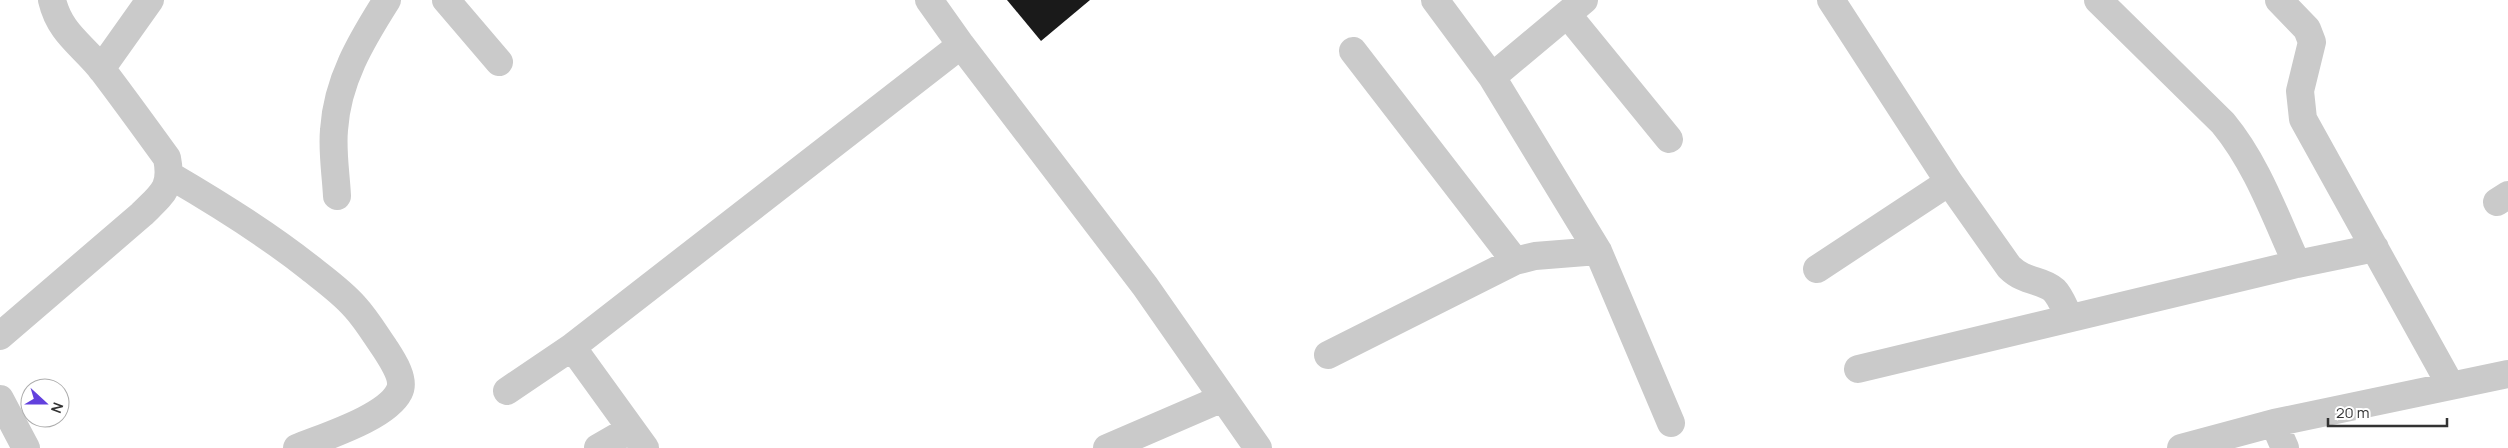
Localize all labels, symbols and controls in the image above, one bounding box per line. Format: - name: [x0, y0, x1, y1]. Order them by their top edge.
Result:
- north arrow: [20, 378, 70, 428]
- scale bar: [2328, 396, 2447, 428]
- text: N: [47, 400, 68, 416]
- text: 20 m: [2336, 402, 2369, 423]

